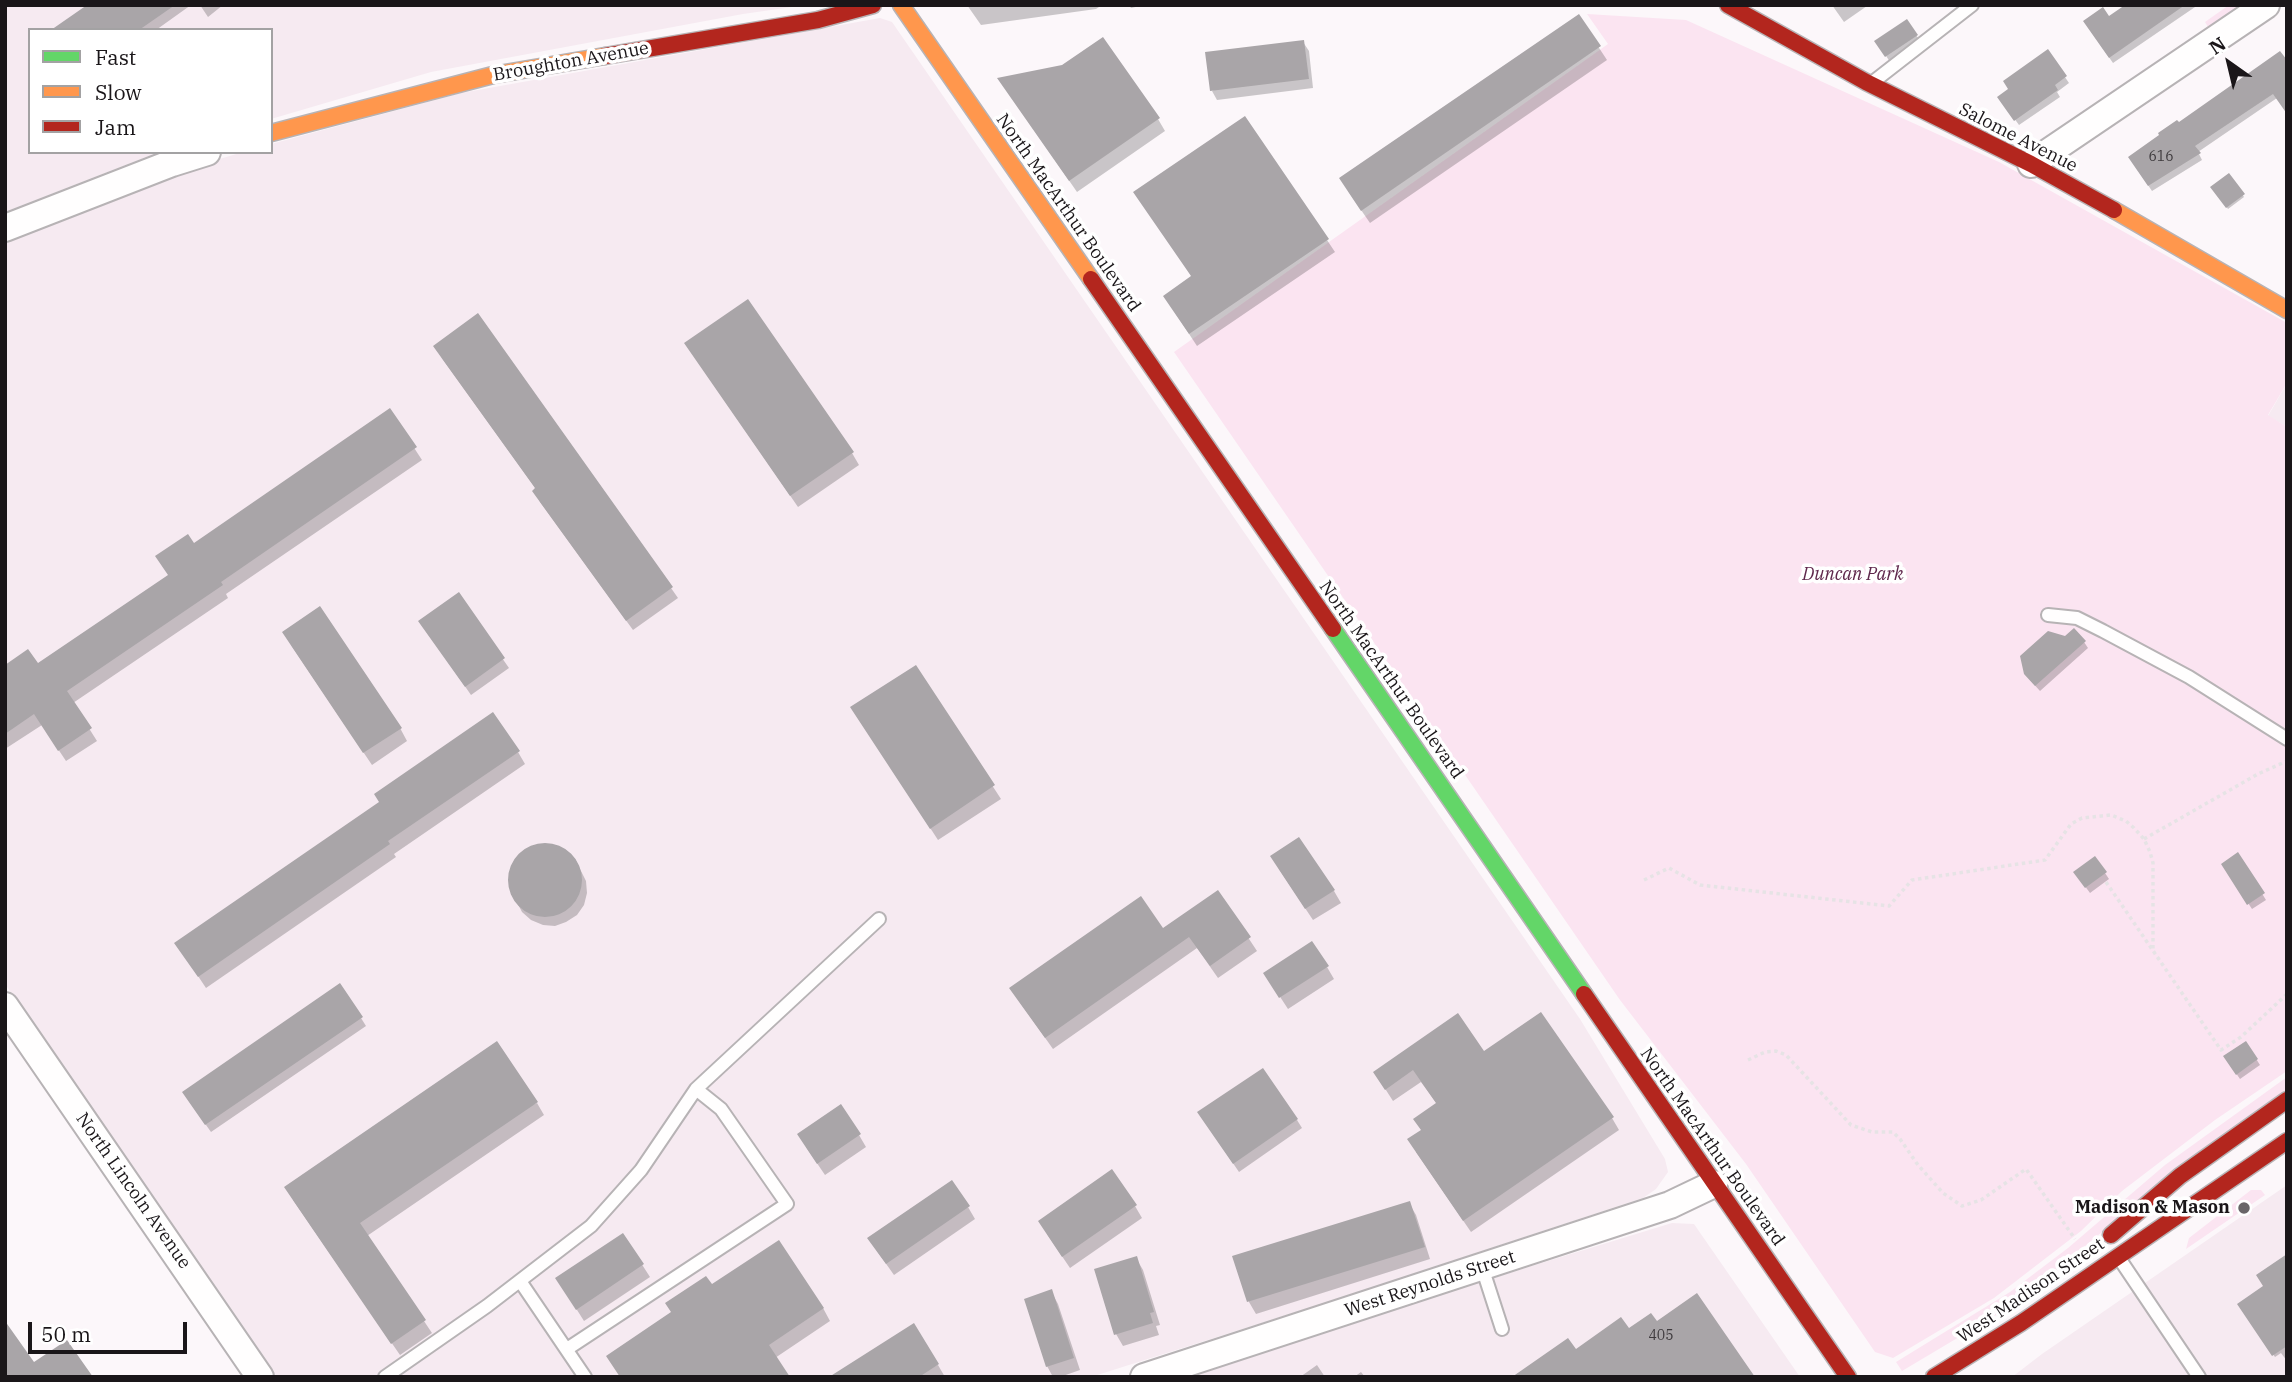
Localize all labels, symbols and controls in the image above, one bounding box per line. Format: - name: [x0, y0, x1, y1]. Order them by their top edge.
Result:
- legend: [28, 28, 273, 154]
- north arrow: [2194, 28, 2264, 98]
- text: N: [2204, 31, 2230, 60]
- street label: Broughton Avenue: [491, 38, 651, 86]
- text: Fast: [95, 43, 136, 71]
- text: Slow: [95, 78, 142, 106]
- street label: Salome Avenue: [1955, 99, 2081, 177]
- street label: North MacArthur Boulevard: [991, 110, 1145, 316]
- text: Jam: [95, 113, 136, 141]
- house number: 616: [2148, 149, 2174, 165]
- park label: Duncan Park: [1802, 564, 1904, 586]
- street label: North MacArthur Boulevard: [1314, 577, 1468, 783]
- street label: North MacArthur Boulevard: [1635, 1044, 1789, 1250]
- street label: North Lincoln Avenue: [71, 1109, 195, 1273]
- place label: Madison & Mason: [2075, 1197, 2230, 1219]
- marker: Madison & Mason: [2236, 1200, 2252, 1216]
- street label: West Madison Street: [1953, 1234, 2109, 1348]
- street label: West Reynolds Street: [1342, 1246, 1518, 1322]
- scale bar: [32, 1308, 191, 1352]
- text: 50 m: [41, 1320, 91, 1348]
- house number: 405: [1648, 1328, 1674, 1344]

